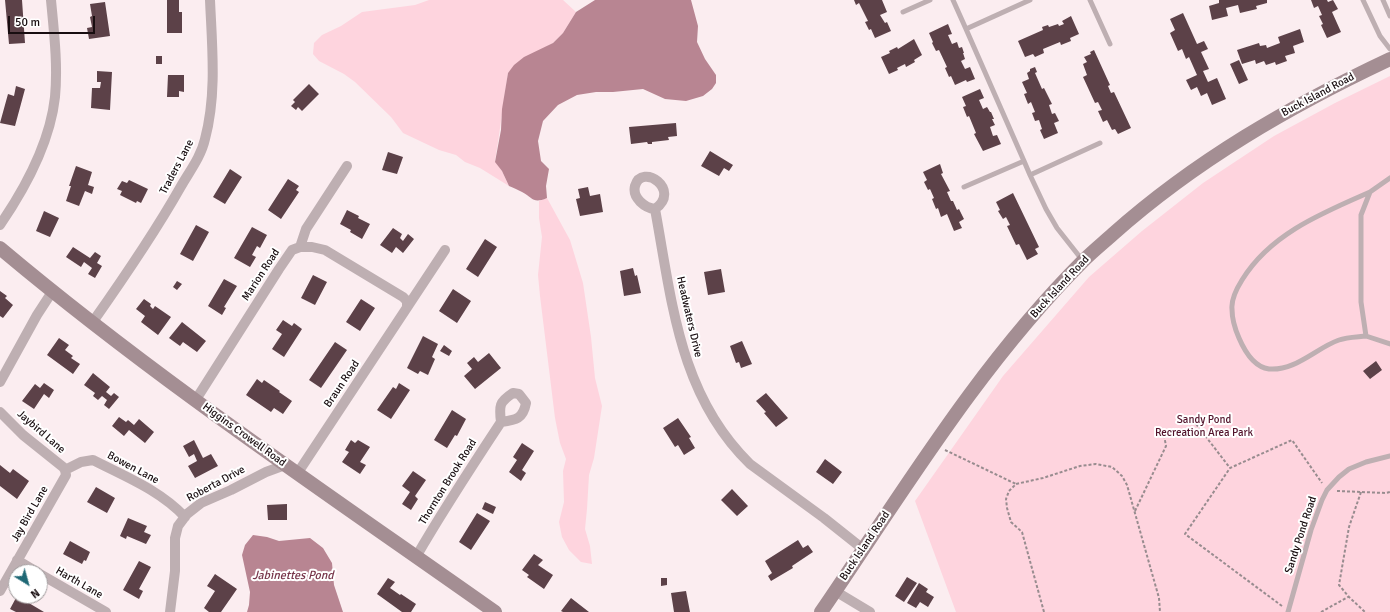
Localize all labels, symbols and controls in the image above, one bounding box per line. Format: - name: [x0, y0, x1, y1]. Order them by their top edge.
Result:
- scale bar: [10, 8, 97, 34]
- text: 50 m: [15, 15, 40, 30]
- street label: Buck Island Road: [1279, 70, 1357, 120]
- street label: Traders Lane: [157, 138, 197, 196]
- street label: Marion Road: [239, 247, 283, 303]
- street label: Buck Island Road: [1028, 253, 1092, 321]
- street label: Headwaters Drive: [673, 275, 705, 359]
- street label: Braun Road: [321, 358, 363, 410]
- street label: Higgins Crowell Road: [200, 400, 288, 470]
- street label: Jaybird Lane: [14, 408, 68, 456]
- park label: Sandy Pond Recreation Area Park: [1155, 413, 1253, 439]
- street label: Thornton Brook Road: [416, 437, 480, 527]
- street label: Bowen Lane: [105, 449, 161, 487]
- street label: Roberta Drive: [185, 463, 247, 505]
- street label: Jay Bird Lane: [9, 484, 51, 544]
- street label: Sandy Pond Road: [1282, 495, 1320, 575]
- street label: Buck Island Road: [837, 509, 893, 583]
- north arrow: [8, 564, 48, 604]
- street label: Harth Lane: [53, 564, 105, 602]
- water label: Jabinettes Pond: [252, 569, 334, 583]
- text: N: [28, 586, 42, 601]

